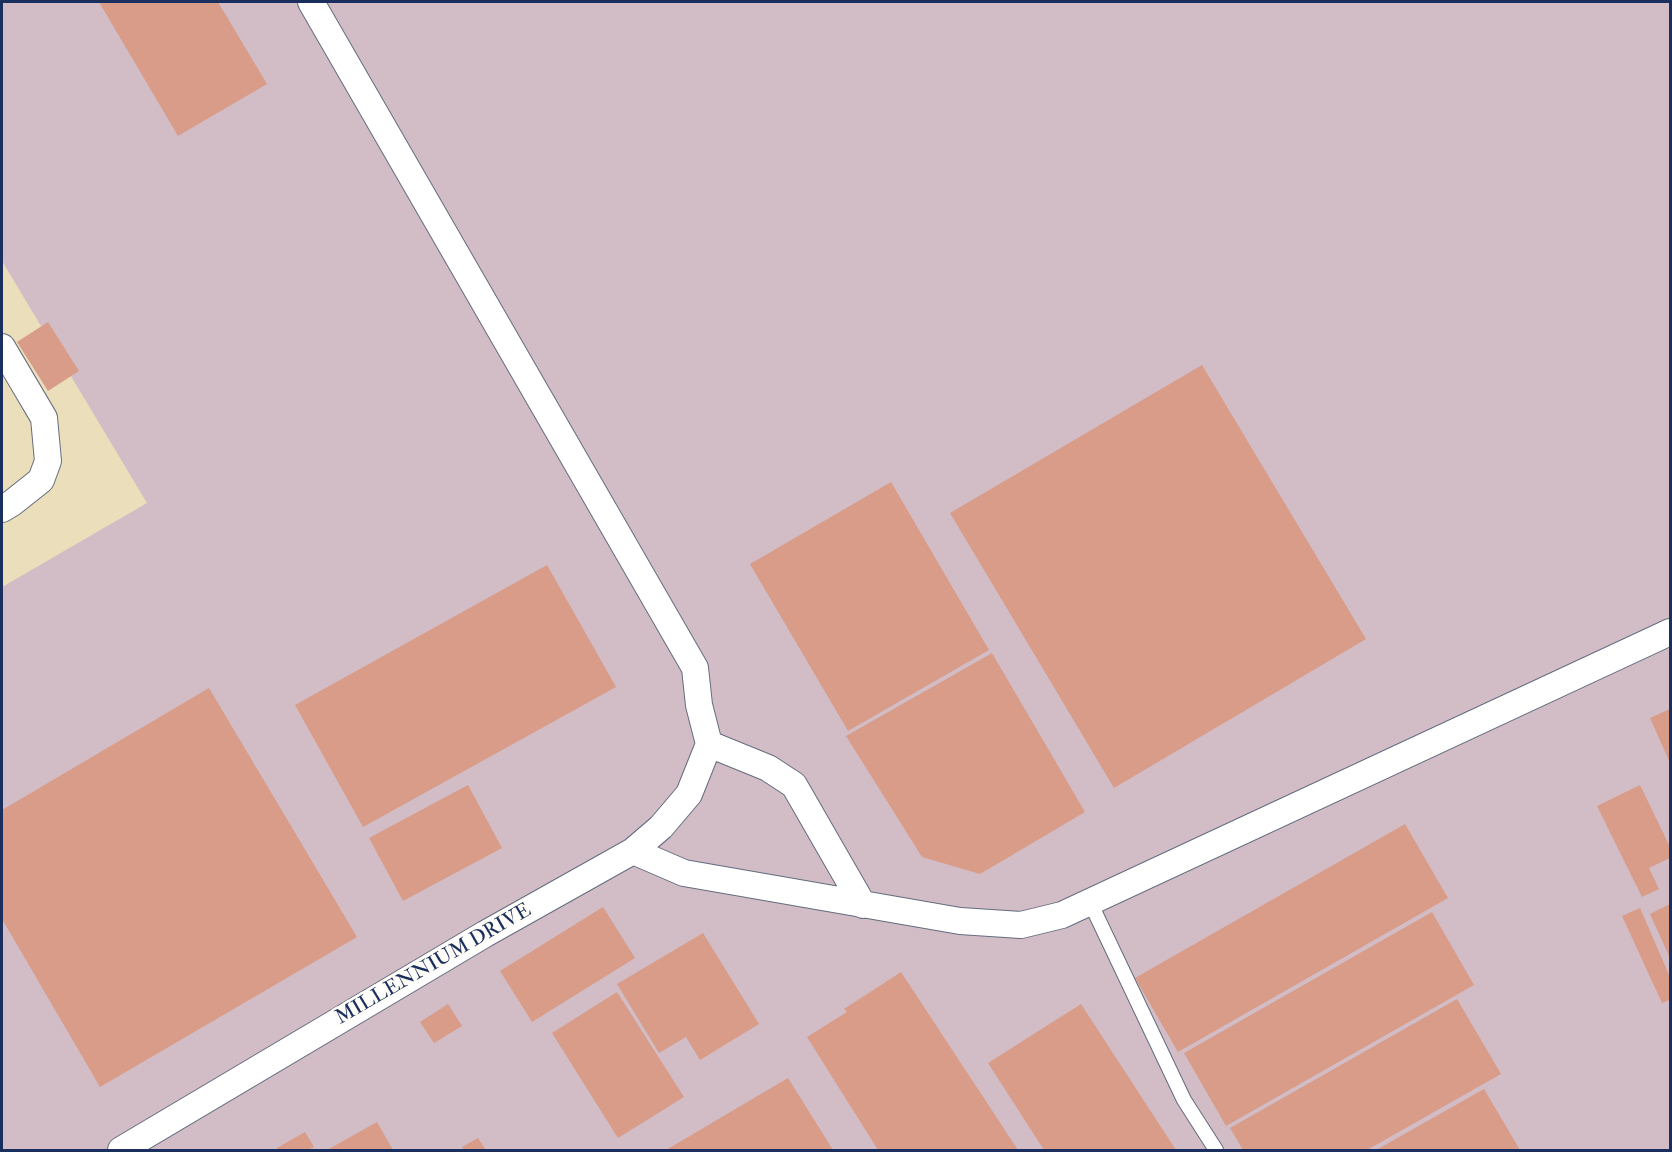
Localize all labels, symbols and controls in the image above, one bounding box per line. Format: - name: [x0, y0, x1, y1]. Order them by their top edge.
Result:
- street label: MILLENNIUM DRIVE: [332, 899, 536, 1031]

